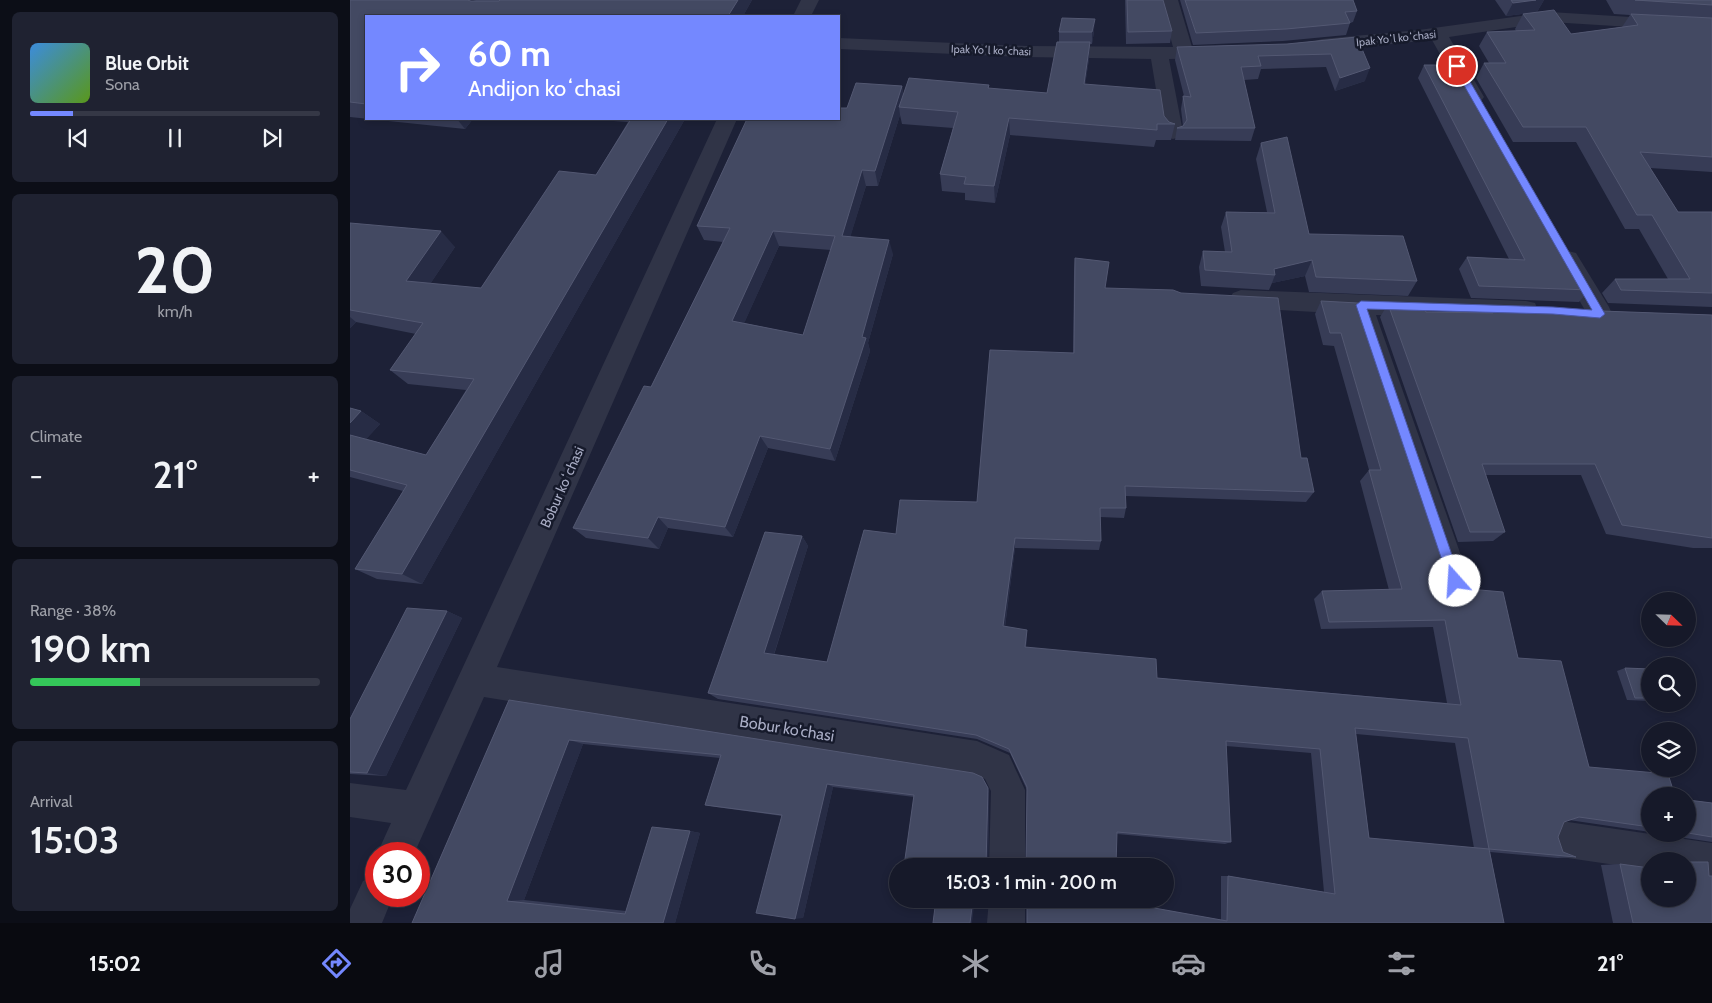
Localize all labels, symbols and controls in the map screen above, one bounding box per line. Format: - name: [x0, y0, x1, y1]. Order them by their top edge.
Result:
- street label: Ipak Yoʻl koʻchasi: [1355, 27, 1437, 49]
- text: 60 m: [468, 32, 551, 75]
- icon: right: [385, 35, 450, 100]
- street label: Ipak Yoʻl koʻchasi: [951, 42, 1031, 58]
- pin: [1436, 45, 1478, 87]
- text: Blue Orbit: [105, 52, 189, 75]
- icon: arrive: [1443, 52, 1471, 80]
- text: Sona: [105, 75, 140, 94]
- text: Andijon koʻchasi: [468, 75, 621, 102]
- icon: previous: [64, 124, 92, 152]
- icon: pause: [161, 124, 189, 152]
- icon: next: [258, 124, 286, 152]
- text: 20: [135, 230, 215, 309]
- text: km/h: [157, 302, 193, 321]
- text: Climate: [30, 427, 82, 446]
- street label: Bobur koʻchasi: [536, 444, 588, 530]
- text: 21°: [153, 451, 197, 498]
- text: −: [30, 458, 42, 492]
- text: +: [308, 458, 320, 492]
- position arrow: [1428, 554, 1480, 606]
- north arrow: [1641, 592, 1696, 648]
- map controls: [1641, 592, 1696, 907]
- text: Range · 38%: [30, 601, 116, 620]
- text: 190 km: [30, 625, 151, 672]
- button: search: [1641, 657, 1696, 712]
- street label: Bobur ko'chasi: [738, 712, 836, 745]
- button: layers: [1641, 722, 1696, 777]
- button: +: [1641, 787, 1696, 842]
- text: Arrival: [30, 792, 73, 811]
- text: 15:03: [30, 816, 119, 863]
- speed limit sign: 30: [365, 842, 430, 907]
- button: −: [1641, 852, 1696, 907]
- text: 15:03 · 1 min · 200 m: [946, 871, 1117, 894]
- icon: directions: [319, 946, 354, 981]
- icon: music: [532, 946, 567, 981]
- icon: phone: [745, 946, 780, 981]
- icon: climate: [958, 946, 993, 981]
- icon: car: [1171, 946, 1206, 981]
- icon: filters: [1384, 946, 1419, 981]
- text: 15:02: [89, 950, 141, 977]
- text: 21°: [1597, 950, 1623, 977]

